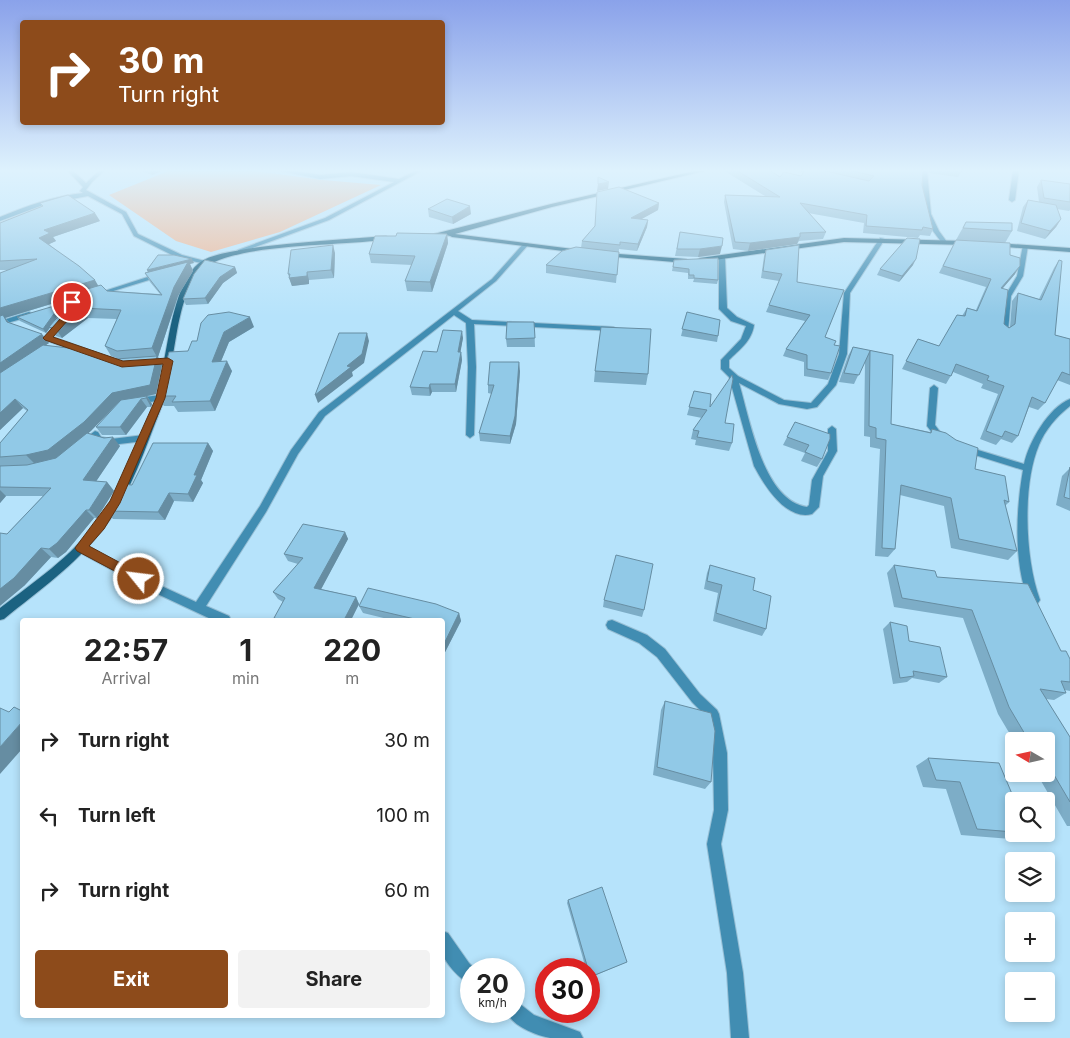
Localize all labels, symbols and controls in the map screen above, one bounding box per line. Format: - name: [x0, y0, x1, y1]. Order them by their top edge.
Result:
- text: 30 m: [118, 39, 204, 81]
- icon: right: [35, 40, 100, 105]
- text: Turn right: [118, 81, 219, 107]
- pin: [51, 281, 93, 323]
- icon: arrive: [58, 288, 86, 316]
- position arrow: [112, 552, 164, 604]
- text: 22:57: [84, 632, 168, 668]
- text: 1: [239, 632, 252, 668]
- text: 220: [323, 632, 381, 668]
- text: Arrival: [101, 668, 151, 688]
- text: min: [232, 668, 259, 688]
- text: m: [345, 668, 359, 688]
- icon: right: [35, 727, 63, 755]
- text: Turn right: [78, 729, 169, 752]
- text: 30 m: [384, 729, 430, 752]
- north arrow: [1005, 732, 1055, 782]
- map controls: [1005, 732, 1055, 1022]
- button: search: [1005, 792, 1055, 842]
- icon: left: [35, 802, 63, 830]
- text: Turn left: [78, 804, 156, 827]
- text: 100 m: [376, 804, 430, 827]
- button: layers: [1005, 852, 1055, 902]
- icon: right: [35, 877, 63, 905]
- text: Turn right: [78, 879, 169, 902]
- text: 60 m: [384, 879, 430, 902]
- button: +: [1005, 912, 1055, 962]
- button: Exit: [35, 950, 228, 1008]
- button: Share: [238, 950, 430, 1008]
- speed limit sign: 30: [535, 958, 600, 1023]
- text: 20: [476, 969, 509, 999]
- button: −: [1005, 972, 1055, 1022]
- text: km/h: [478, 995, 507, 1010]

